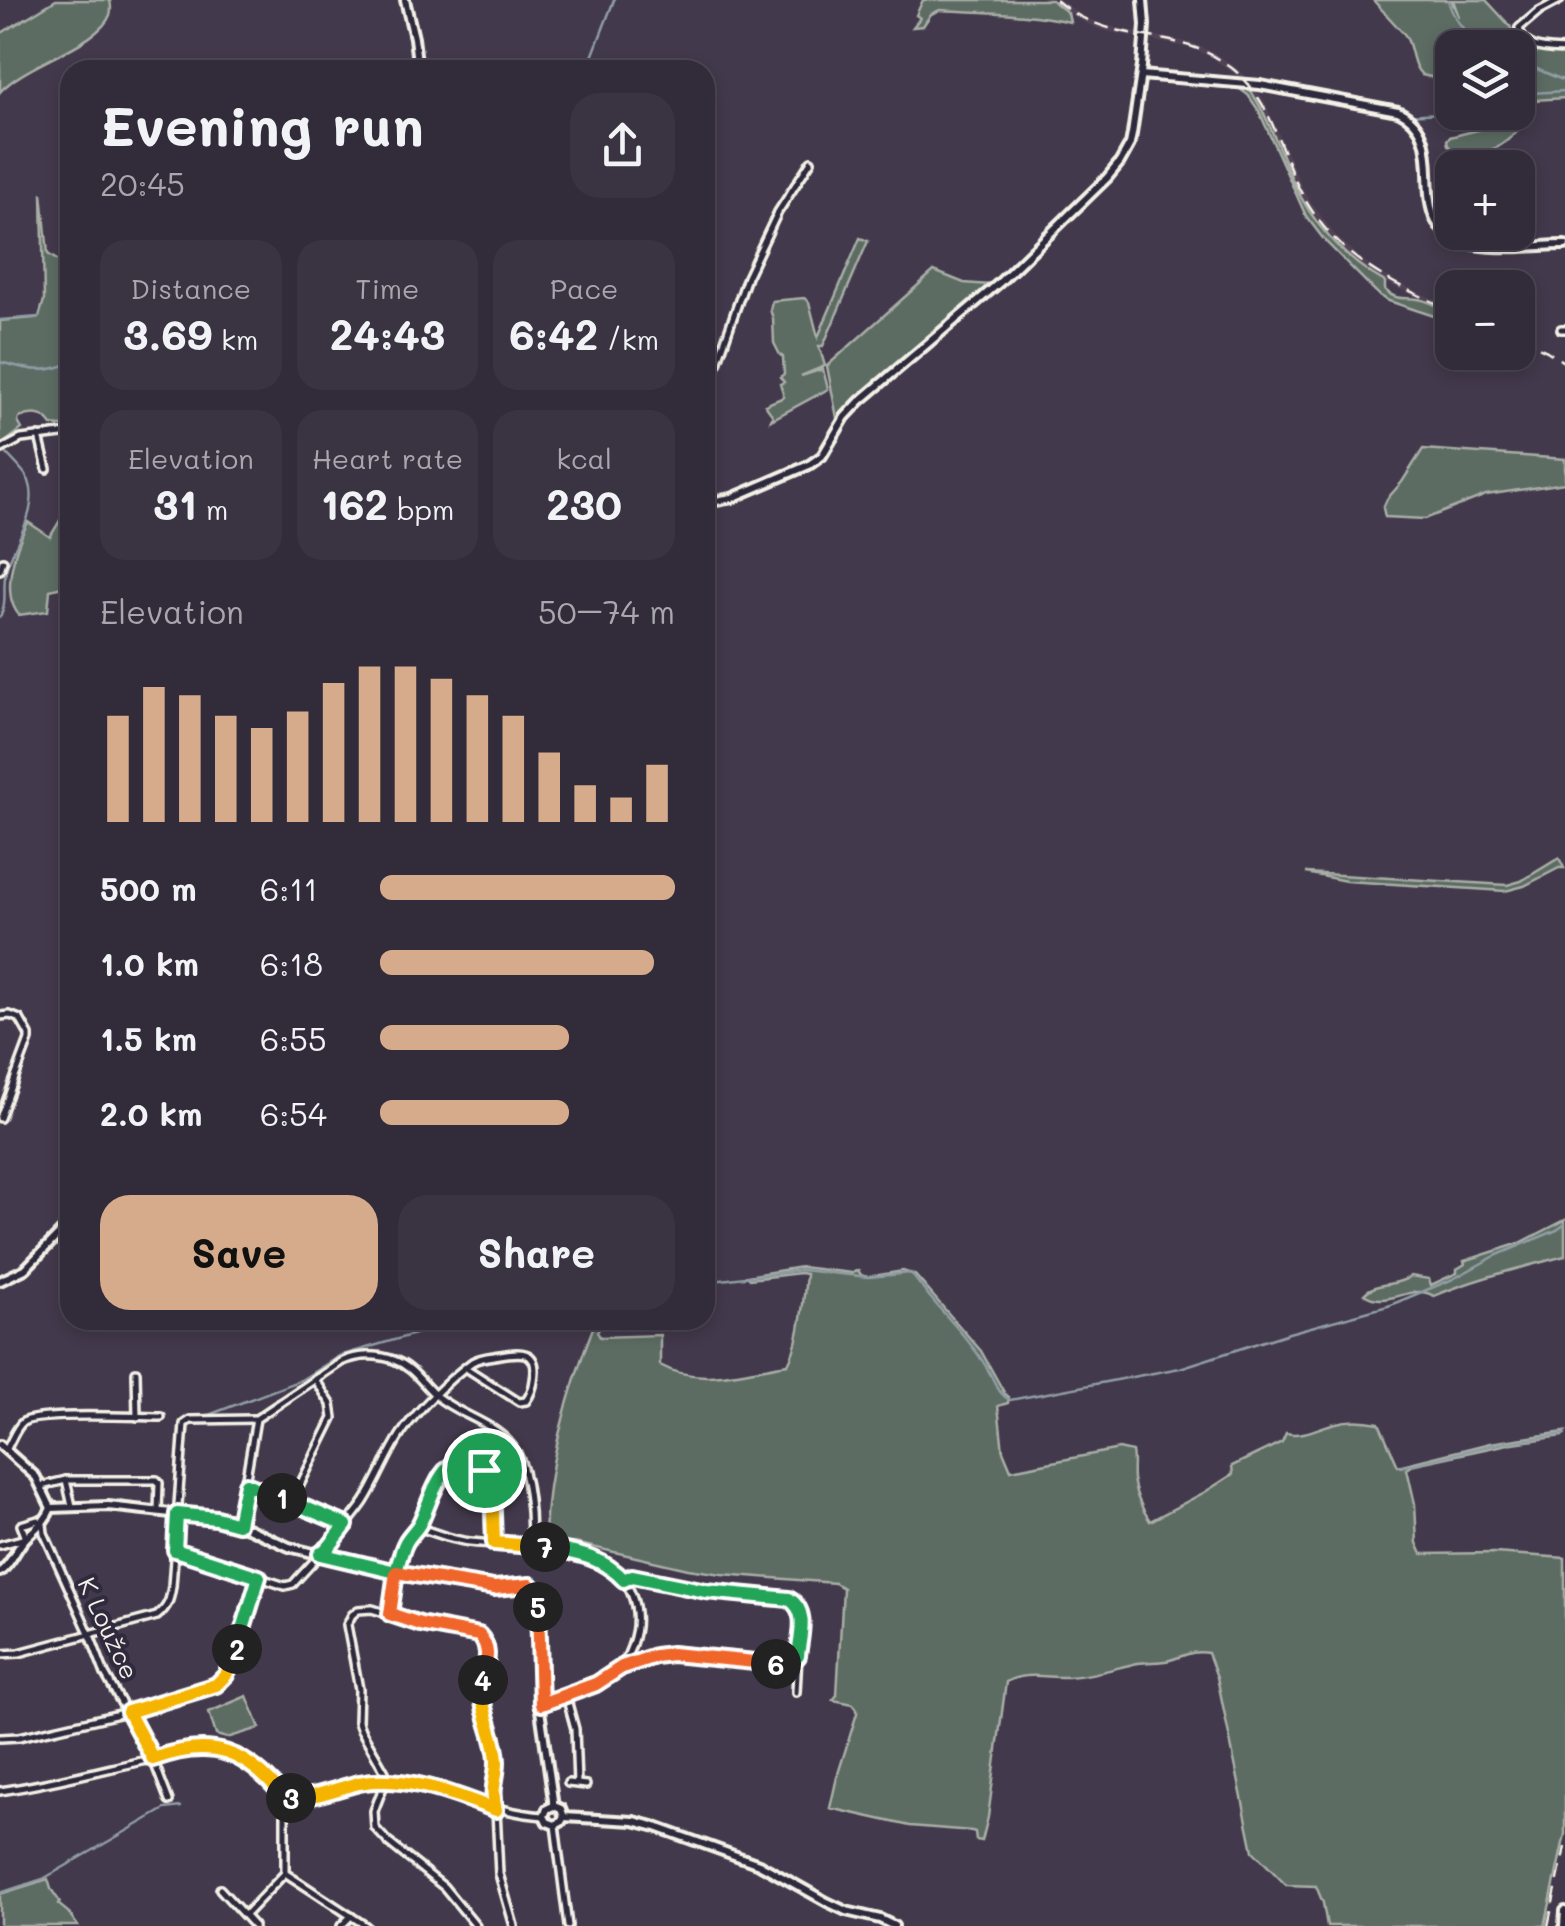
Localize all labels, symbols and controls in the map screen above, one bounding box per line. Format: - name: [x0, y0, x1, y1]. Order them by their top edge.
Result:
- map controls: [1435, 30, 1535, 370]
- button: layers: [1435, 30, 1535, 130]
- text: Evening run: [100, 88, 424, 160]
- button: share: [570, 93, 675, 198]
- button: +: [1435, 150, 1535, 250]
- text: 20:45: [100, 162, 185, 204]
- text: Distance: [131, 270, 251, 306]
- text: Time: [356, 270, 419, 306]
- text: Pace: [550, 270, 618, 306]
- button: −: [1435, 270, 1535, 370]
- text: 3.69: [123, 306, 212, 361]
- text: 24:43: [330, 306, 445, 361]
- text: 6:42: [509, 306, 598, 361]
- text: km: [212, 321, 258, 357]
- text: /km: [598, 321, 659, 357]
- text: Elevation: [128, 440, 254, 476]
- text: Heart rate: [312, 440, 463, 476]
- text: kcal: [556, 440, 612, 476]
- text: 31: [153, 476, 197, 531]
- text: 162: [321, 476, 388, 531]
- text: 230: [546, 476, 622, 531]
- text: m: [197, 491, 228, 527]
- text: bpm: [388, 491, 454, 527]
- text: Elevation: [100, 590, 244, 632]
- text: 50–74 m: [538, 590, 675, 632]
- text: 500 m: [100, 867, 197, 909]
- text: 6:11: [260, 867, 318, 909]
- text: 1.0 km: [100, 942, 199, 984]
- text: 6:18: [260, 942, 323, 984]
- text: 1.5 km: [100, 1017, 197, 1059]
- text: 6:55: [260, 1017, 327, 1059]
- text: 2.0 km: [100, 1092, 203, 1134]
- text: 6:54: [260, 1092, 327, 1134]
- button: Save: [100, 1195, 378, 1310]
- button: Share: [398, 1195, 675, 1310]
- pin: [442, 1428, 527, 1513]
- icon: arrive: [457, 1443, 512, 1498]
- pin: 1: [257, 1473, 307, 1523]
- text: 1: [276, 1480, 288, 1516]
- pin: 7: [520, 1522, 570, 1572]
- text: 7: [537, 1529, 553, 1565]
- street label: K Loužce: [71, 1572, 147, 1684]
- pin: 5: [513, 1582, 563, 1632]
- text: 5: [530, 1589, 546, 1625]
- pin: 2: [212, 1624, 262, 1674]
- text: 2: [229, 1631, 245, 1667]
- pin: 6: [751, 1639, 801, 1689]
- text: 6: [768, 1646, 784, 1682]
- pin: 4: [458, 1655, 508, 1705]
- text: 4: [474, 1662, 492, 1698]
- pin: 3: [266, 1773, 316, 1823]
- text: 3: [283, 1780, 299, 1816]

